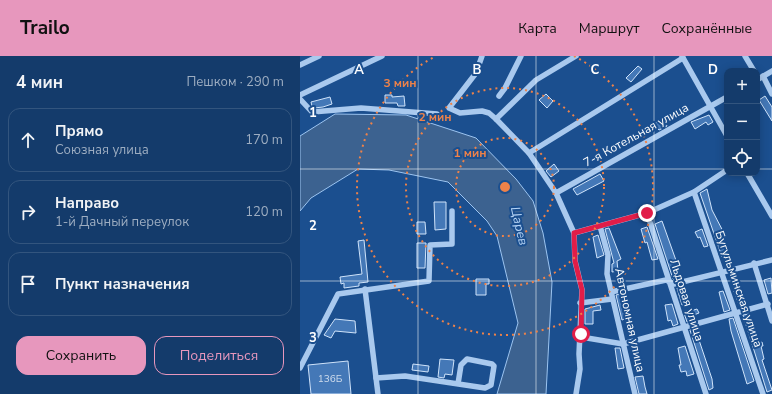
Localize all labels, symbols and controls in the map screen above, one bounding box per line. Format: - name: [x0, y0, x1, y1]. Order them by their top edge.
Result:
- text: Trailo: [20, 15, 70, 41]
- text: Карта: [518, 19, 557, 38]
- text: Маршрут: [579, 19, 640, 38]
- text: Сохранённые: [662, 19, 752, 38]
- text: A: [354, 61, 364, 79]
- text: B: [473, 61, 482, 79]
- text: C: [591, 61, 600, 79]
- text: D: [708, 61, 718, 79]
- map controls: [724, 68, 760, 176]
- button: +: [724, 68, 760, 104]
- text: 4 мин: [16, 71, 63, 94]
- text: Пешком · 290 m: [186, 73, 284, 91]
- text: 3 мин: [383, 75, 417, 91]
- street label: 7-я Котельная улица: [581, 99, 691, 171]
- text: 1: [309, 104, 317, 122]
- button: −: [724, 104, 760, 140]
- text: 2 мин: [418, 109, 452, 125]
- text: Прямо: [55, 121, 103, 141]
- icon: ahead: [17, 129, 39, 151]
- text: 170 m: [245, 131, 283, 149]
- button: locate: [724, 140, 760, 176]
- text: Союзная улица: [55, 141, 149, 159]
- text: 1 мин: [453, 145, 487, 161]
- centre of rings: [498, 180, 512, 194]
- text: Направо: [55, 193, 119, 213]
- icon: right: [17, 201, 39, 223]
- text: 120 m: [245, 203, 283, 221]
- route end: [638, 204, 656, 222]
- water label: Царев: [506, 205, 532, 247]
- text: 1-й Дачный переулок: [55, 213, 189, 231]
- text: 2: [309, 217, 317, 235]
- street label: Бугульминская улица: [712, 229, 766, 349]
- street label: Льдовая улица: [666, 257, 708, 343]
- street label: Автономная улица: [611, 267, 649, 373]
- icon: arrive: [17, 273, 39, 295]
- text: Пункт назначения: [55, 274, 190, 294]
- route start: [572, 325, 590, 343]
- text: 3: [309, 329, 317, 347]
- button: Сохранить: [16, 336, 146, 375]
- button: Поделиться: [154, 336, 284, 375]
- house number: 136Б: [318, 372, 343, 386]

